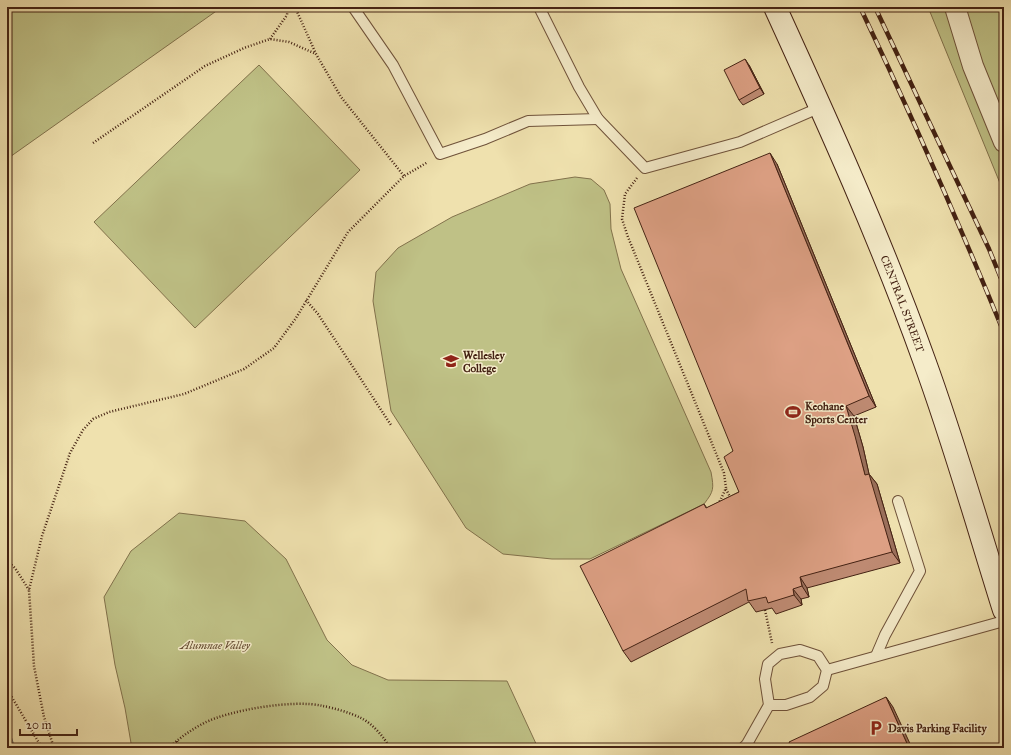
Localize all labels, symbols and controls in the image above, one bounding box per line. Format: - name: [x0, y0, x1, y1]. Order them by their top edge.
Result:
- street label: CENTRAL STREET: [878, 253, 927, 355]
- place label: Wellesley College: [463, 349, 506, 375]
- school or university icon: Wellesley College: [442, 352, 460, 370]
- place label: Keohane Sports Center: [805, 400, 868, 427]
- sports icon: Keohane Sports Center: [784, 403, 802, 421]
- park label: Alumnae Valley: [179, 639, 251, 652]
- scale bar: [20, 711, 77, 737]
- text: 20 m: [26, 718, 52, 732]
- parking icon: Davis Parking Facility: [867, 719, 885, 737]
- place label: Davis Parking Facility: [888, 722, 987, 736]

